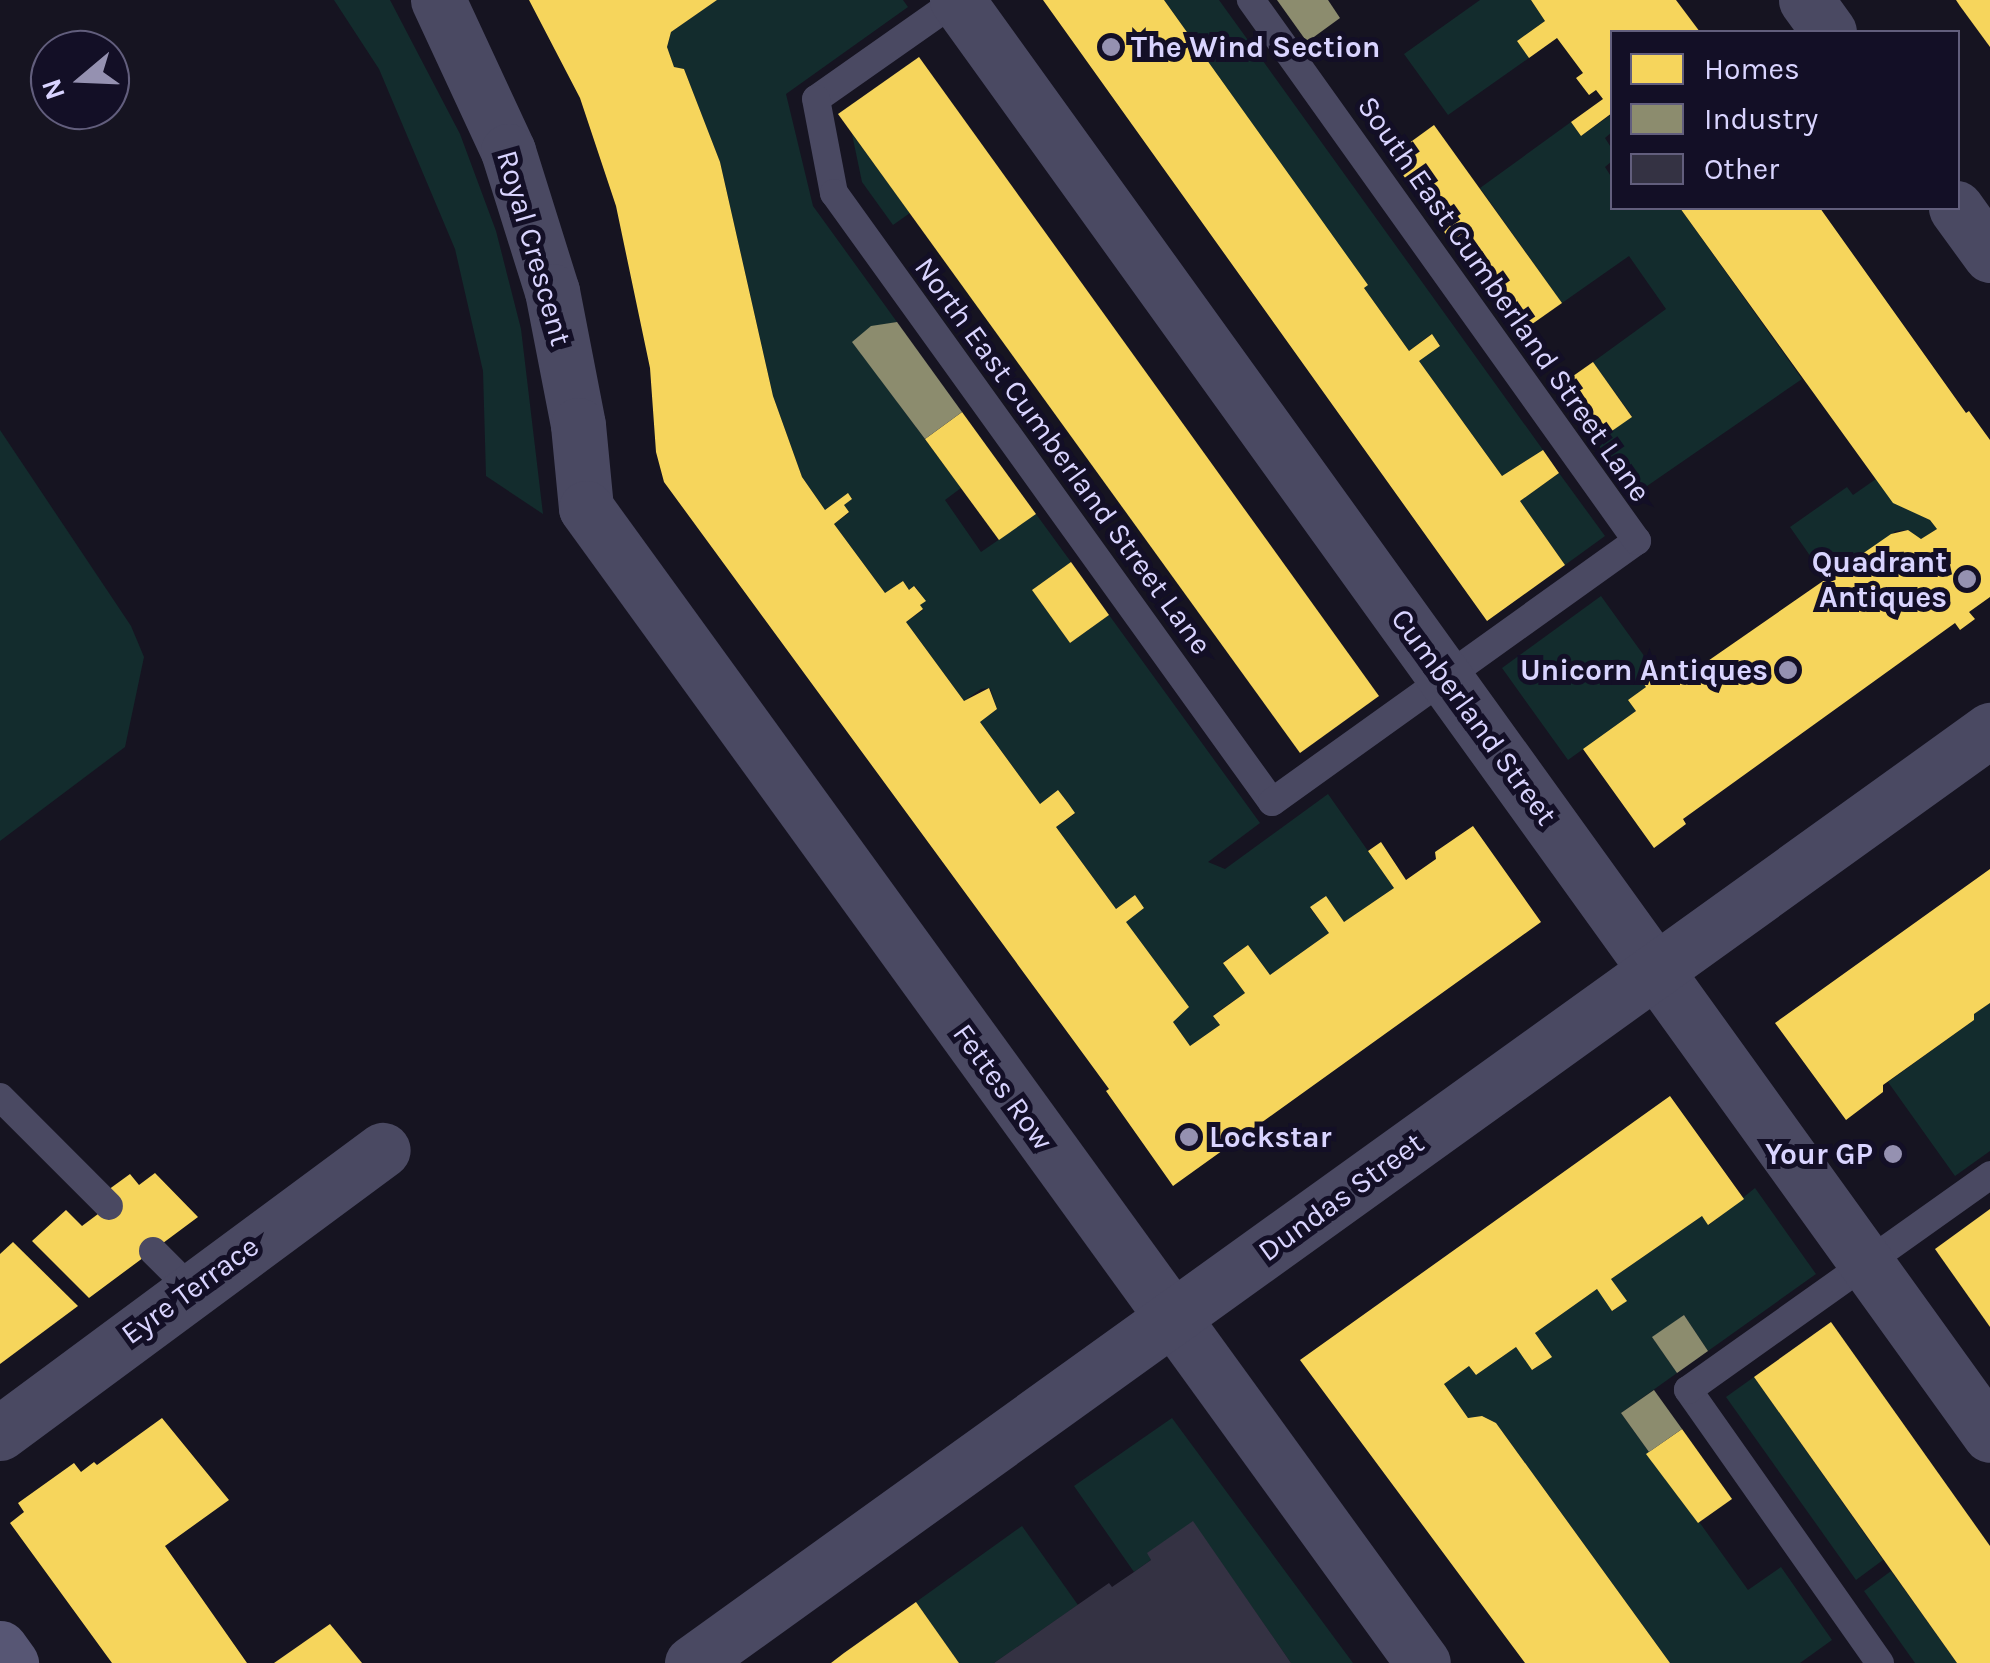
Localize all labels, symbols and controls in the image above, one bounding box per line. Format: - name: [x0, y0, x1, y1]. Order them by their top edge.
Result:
- place label: The Wind Section: [1131, 29, 1380, 65]
- north arrow: [30, 30, 130, 130]
- legend: [1610, 30, 1960, 210]
- marker: The Wind Section: [1100, 36, 1122, 58]
- text: Homes: [1704, 51, 1800, 87]
- text: N: [34, 74, 72, 104]
- street label: South East Cumberland Street Lane: [1350, 89, 1658, 509]
- text: Industry: [1704, 101, 1818, 137]
- street label: Royal Crescent: [489, 146, 579, 350]
- text: Other: [1704, 151, 1779, 187]
- street label: North East Cumberland Street Lane: [907, 250, 1219, 662]
- place label: Quadrant Antiques: [1812, 544, 1947, 614]
- marker: Quadrant Antiques: [1956, 568, 1978, 590]
- street label: Cumberland Street: [1383, 602, 1565, 832]
- place label: Unicorn Antiques: [1520, 652, 1768, 688]
- marker: Unicorn Antiques: [1777, 659, 1799, 681]
- street label: Fettes Row: [945, 1017, 1061, 1157]
- place label: Lockstar: [1209, 1119, 1331, 1155]
- street label: Dundas Street: [1251, 1125, 1431, 1269]
- marker: Lockstar: [1178, 1126, 1200, 1148]
- place label: Your GP: [1765, 1136, 1873, 1172]
- marker: Your GP: [1882, 1143, 1904, 1165]
- street label: Eyre Terrace: [114, 1228, 266, 1352]

